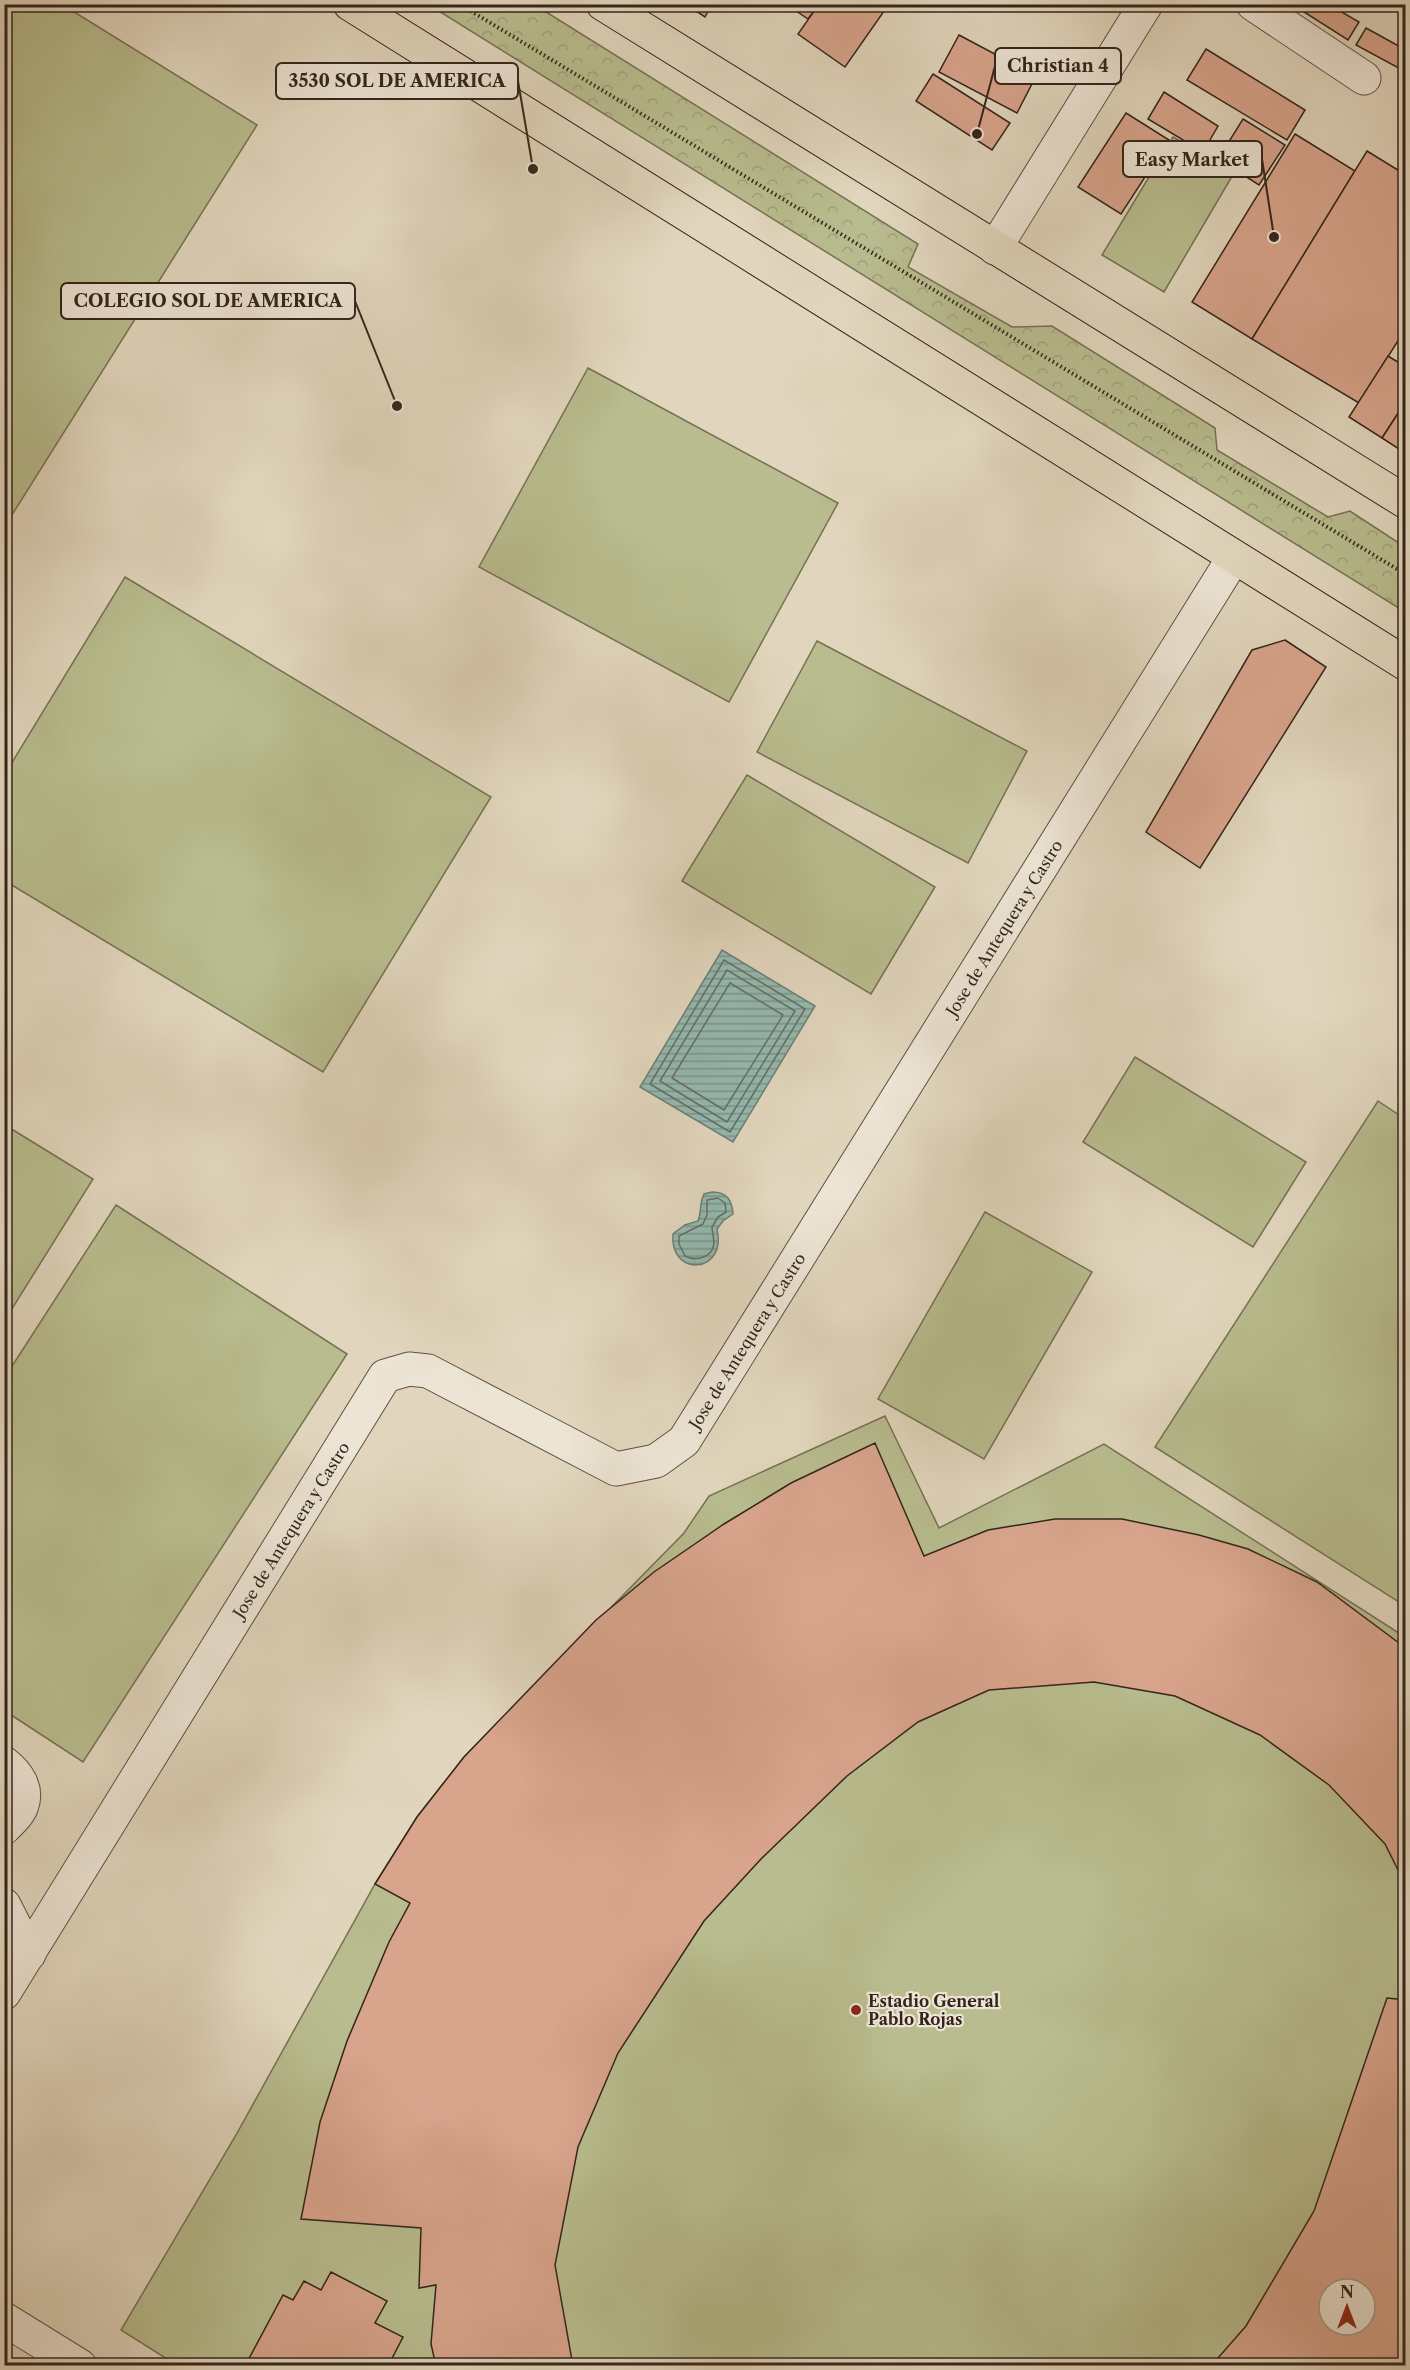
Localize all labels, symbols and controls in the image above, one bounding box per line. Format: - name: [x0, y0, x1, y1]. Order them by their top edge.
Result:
- callout: Christian 4: [995, 48, 1121, 84]
- text: Christian 4: [1007, 55, 1109, 77]
- callout: 3530 SOL DE AMERICA: [276, 63, 518, 99]
- text: 3530 SOL DE AMERICA: [288, 70, 507, 92]
- callout: Easy Market: [1123, 141, 1262, 177]
- text: Easy Market: [1135, 149, 1250, 171]
- callout: COLEGIO SOL DE AMERICA: [61, 283, 355, 319]
- text: COLEGIO SOL DE AMERICA: [73, 290, 344, 312]
- street label: Jose de Antequera y Castro: [940, 836, 1067, 1022]
- street label: Jose de Antequera y Castro: [683, 1249, 810, 1435]
- street label: Jose de Antequera y Castro: [227, 1438, 354, 1624]
- place label: Estadio General Pablo Rojas: [868, 1991, 1000, 2029]
- marker: Estadio General Pablo Rojas: [849, 2003, 863, 2017]
- north arrow: [1317, 2277, 1377, 2337]
- text: N: [1340, 2282, 1354, 2302]

